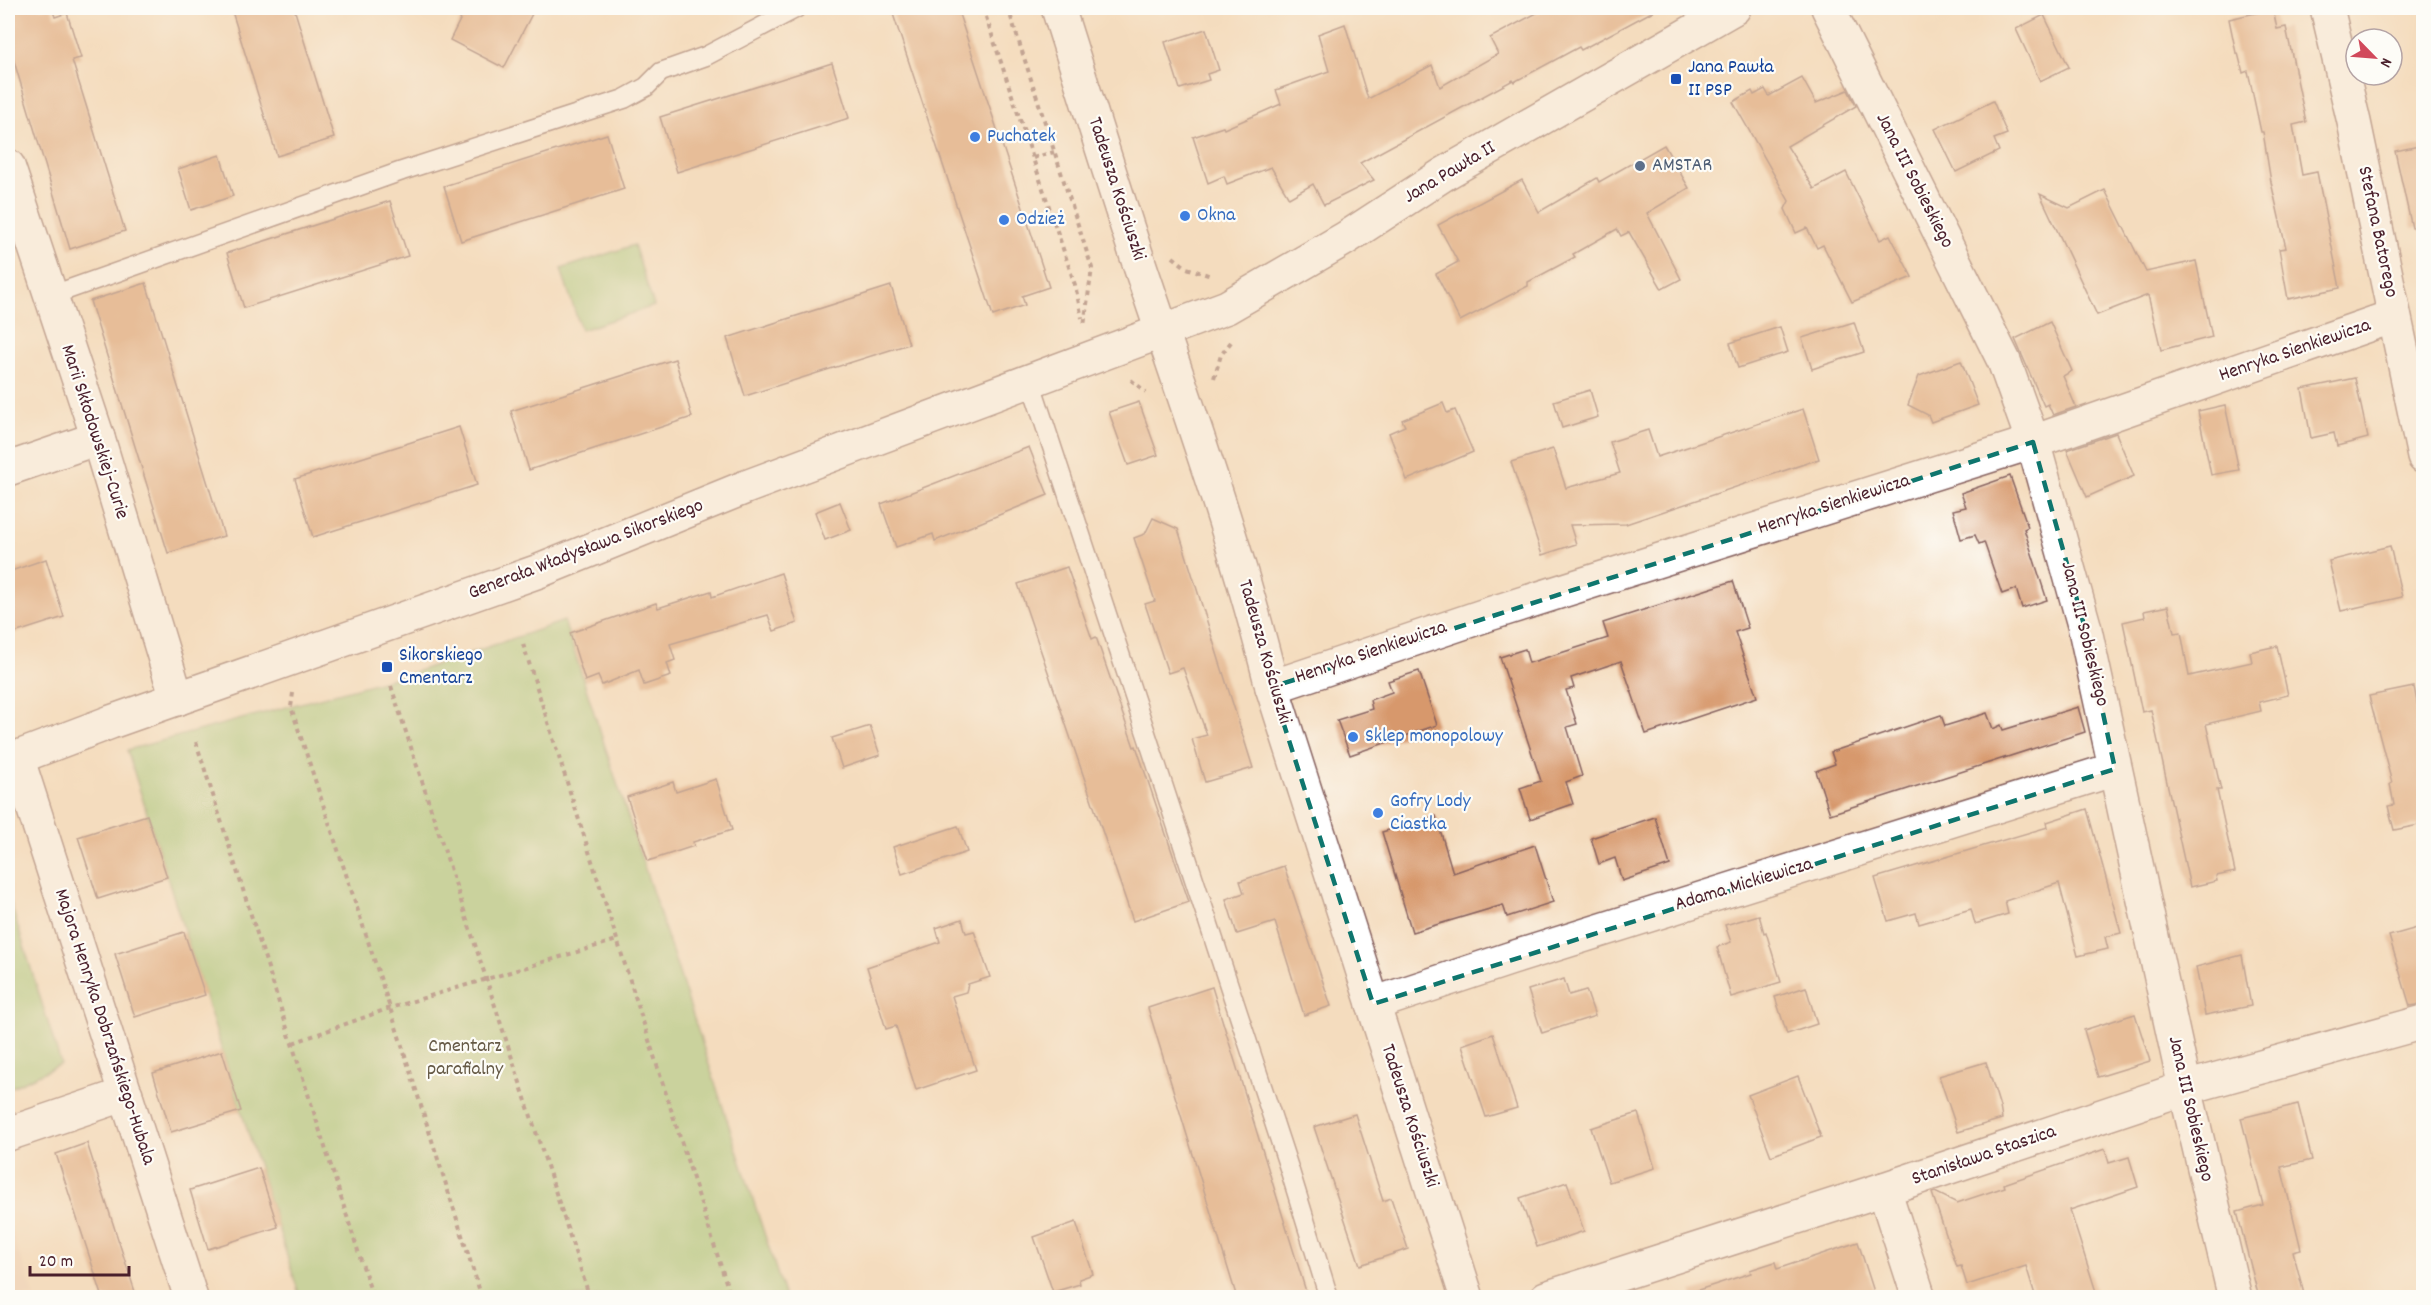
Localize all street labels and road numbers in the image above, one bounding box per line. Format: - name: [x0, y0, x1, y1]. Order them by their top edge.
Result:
- street label: Jana III Sobieskiego: [1868, 108, 1960, 254]
- street label: Tadeusza Kościuszki: [1080, 114, 1152, 265]
- street label: Jana Pawła II: [1399, 135, 1501, 211]
- street label: Stefana Batorego: [2349, 164, 2405, 300]
- street label: Henryka Sienkiewicza: [2215, 312, 2375, 390]
- street label: Marii Skłodowskiej-Curie: [53, 341, 136, 523]
- street label: Henryka Sienkiewicza: [1754, 467, 1914, 543]
- street label: Generała Władysława Sikorskiego: [464, 492, 708, 608]
- street label: Jana III Sobieskiego: [2052, 559, 2116, 710]
- street label: Tadeusza Kościuszki: [1230, 576, 1298, 728]
- street label: Henryka Sienkiewicza: [1291, 614, 1451, 692]
- street label: Adama Mickiewicza: [1672, 851, 1817, 919]
- street label: Majora Henryka Dobrzańskiego-Hubala: [46, 885, 162, 1169]
- street label: Jana III Sobieskiego: [2160, 1033, 2220, 1185]
- street label: Tadeusza Kościuszki: [1373, 1041, 1445, 1192]
- street label: Stanisława Staszica: [1908, 1118, 2060, 1194]

